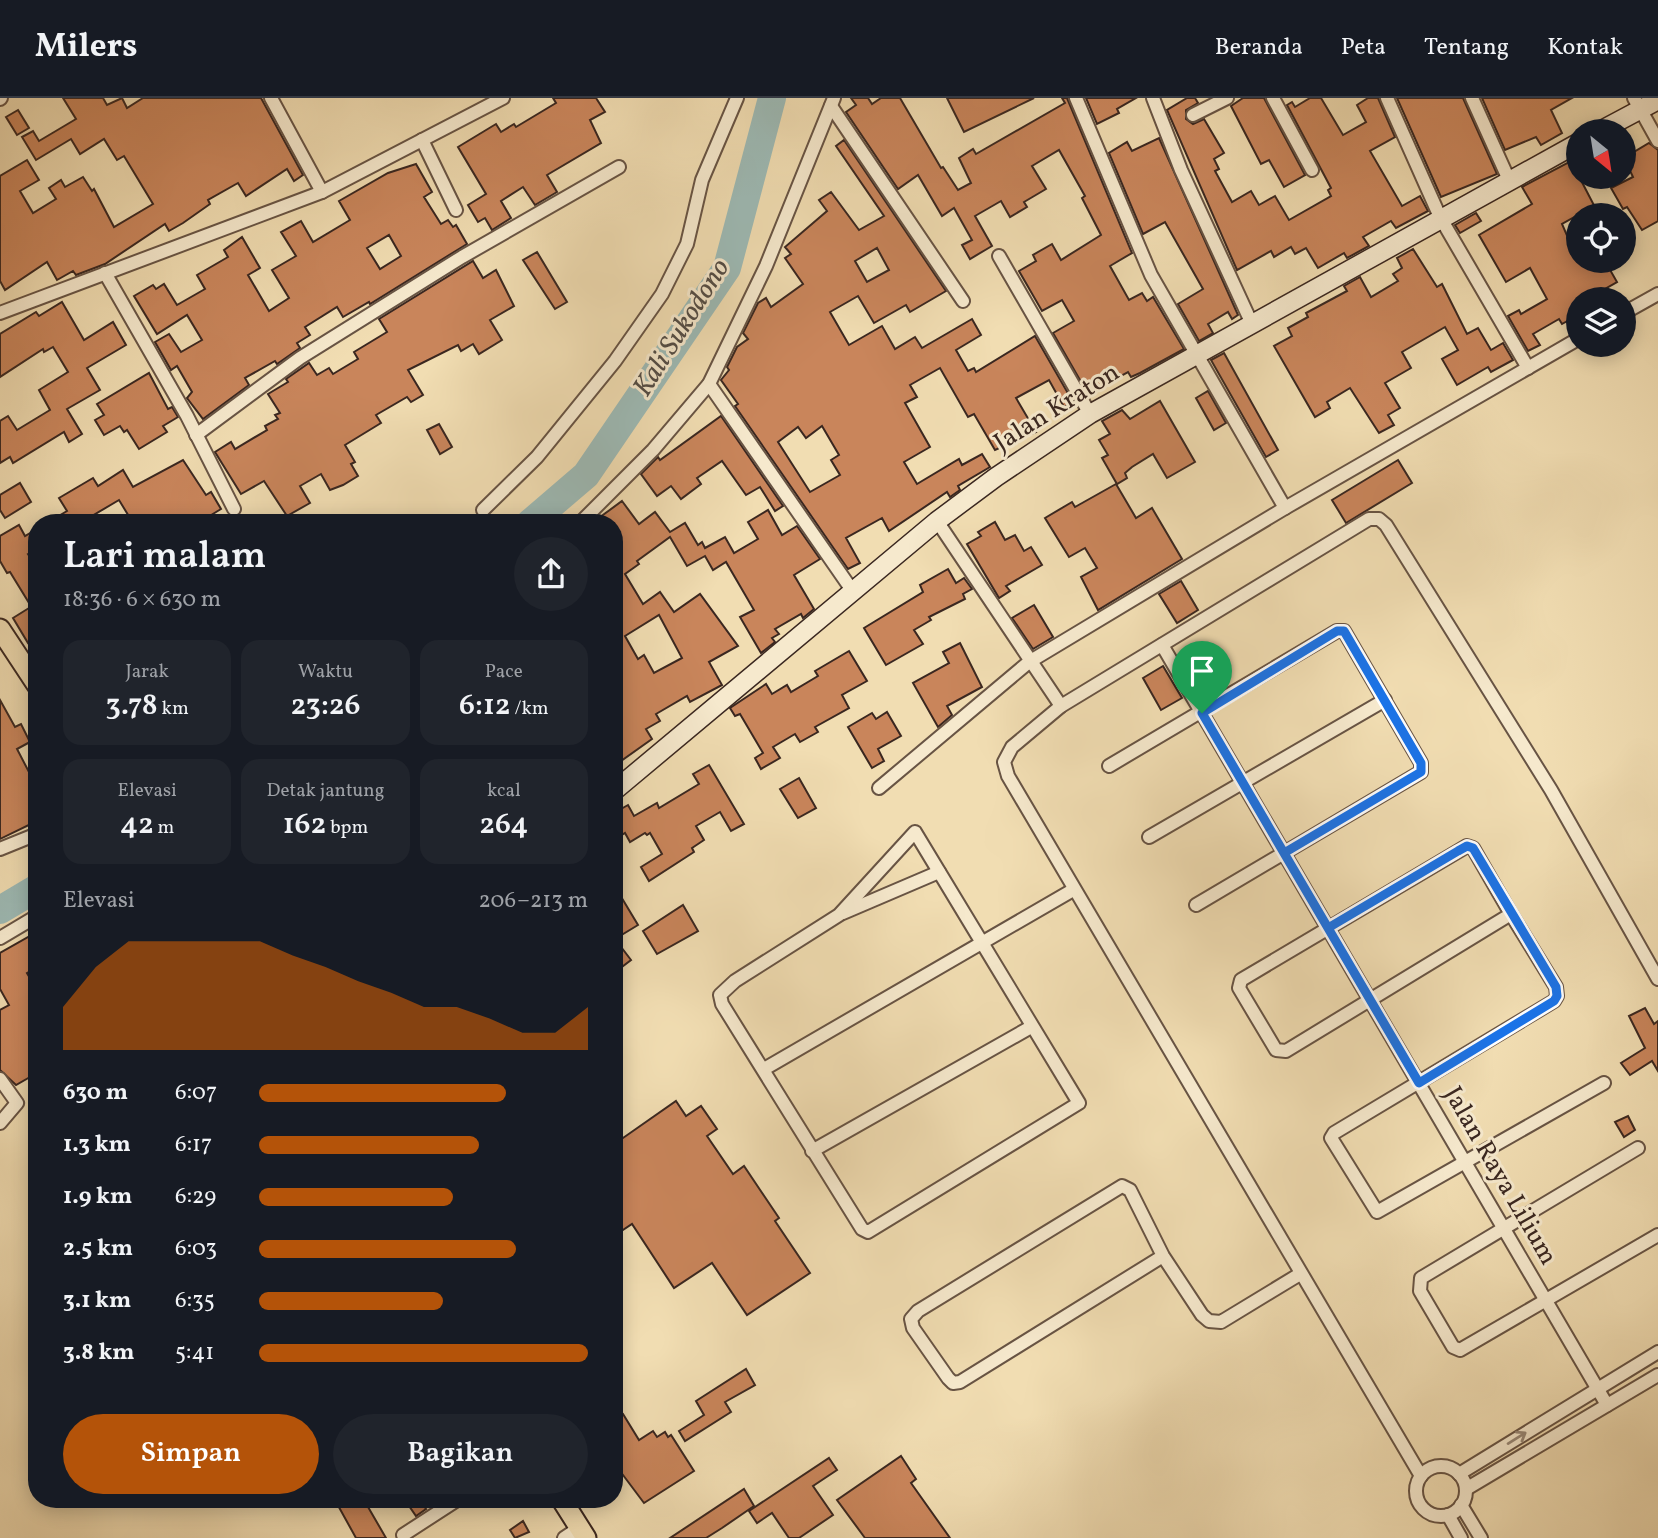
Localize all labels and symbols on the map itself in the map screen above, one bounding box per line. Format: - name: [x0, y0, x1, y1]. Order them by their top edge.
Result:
- north arrow: [1566, 119, 1636, 189]
- water label: Kali Sukodono: [624, 251, 740, 404]
- street label: Jalan Kraton: [987, 355, 1127, 461]
- pin: [1172, 641, 1232, 713]
- street label: Jalan Raya Lilium: [1434, 1080, 1566, 1272]
- one-way arrow: [1507, 1430, 1527, 1444]

